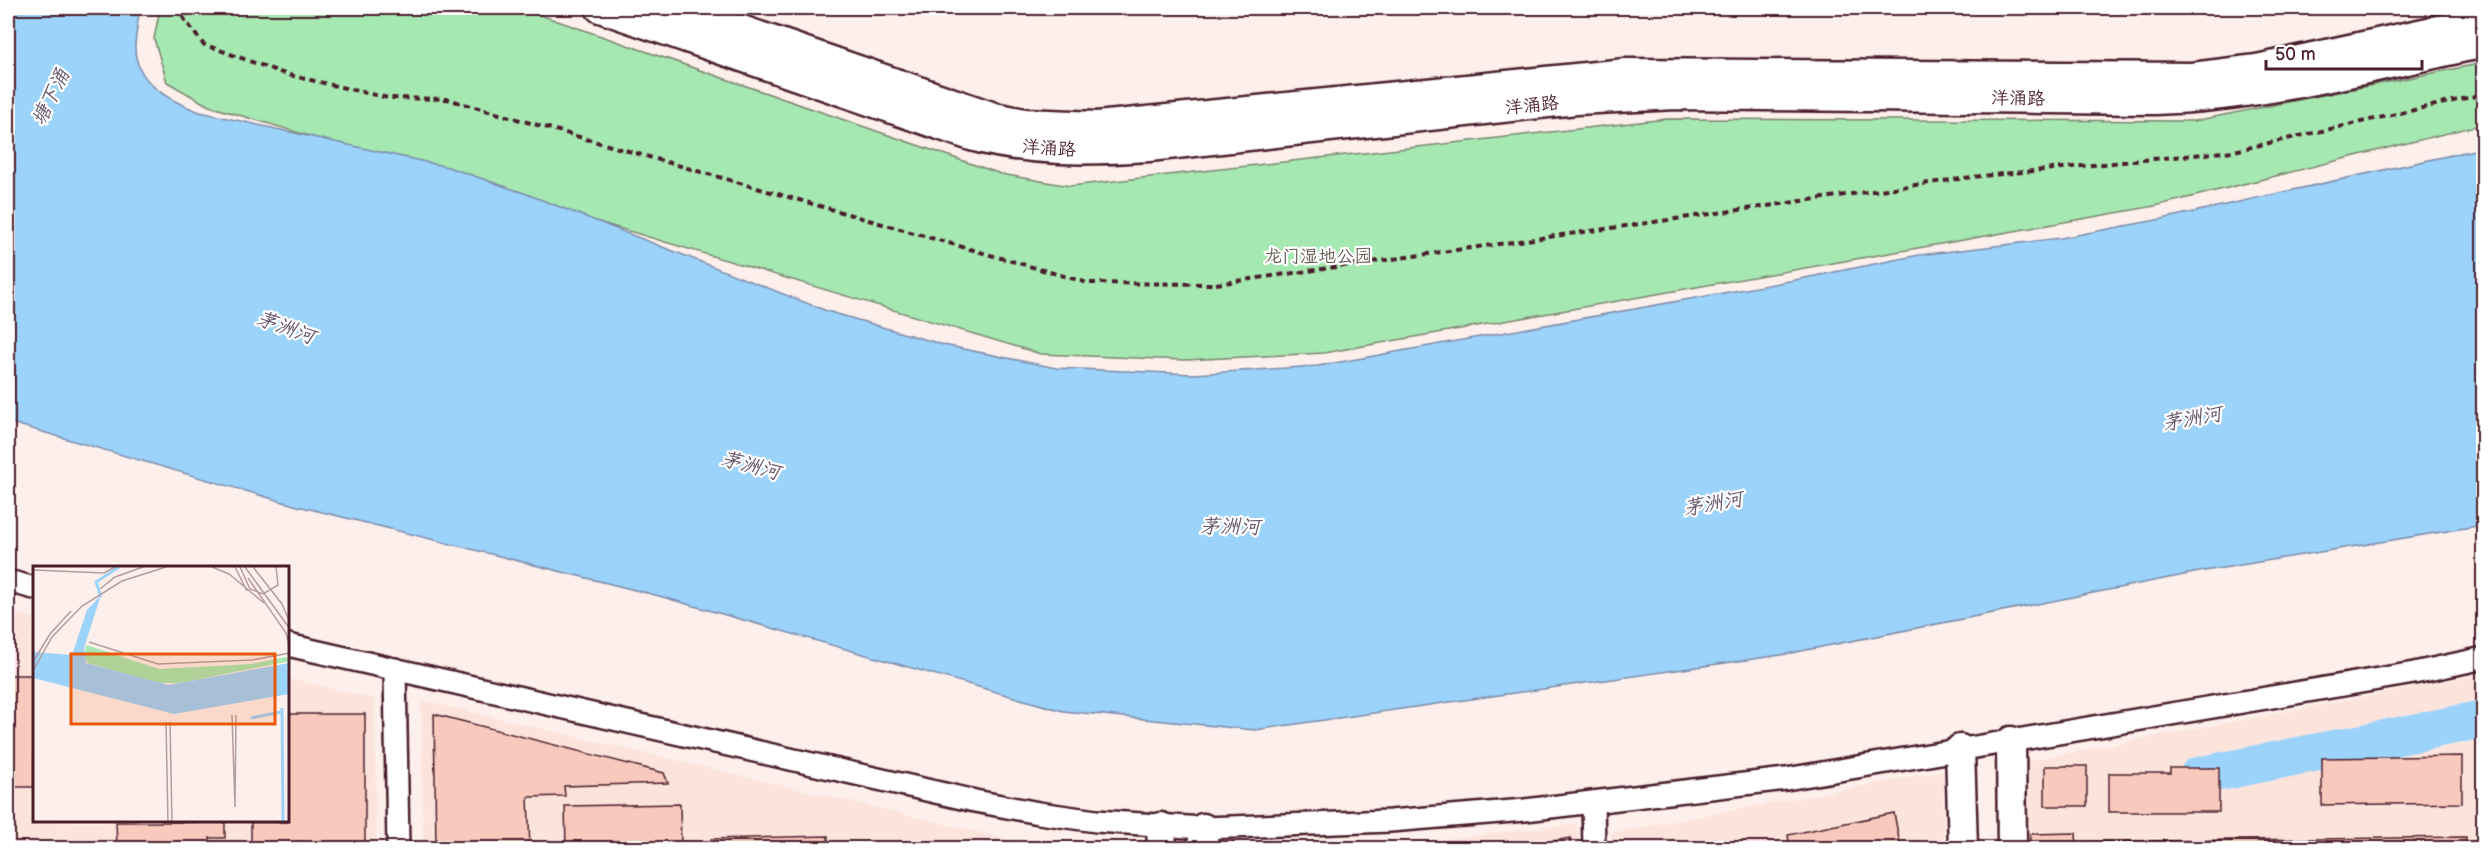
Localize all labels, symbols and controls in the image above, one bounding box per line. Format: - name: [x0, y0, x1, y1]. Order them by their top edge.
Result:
- scale bar: [2266, 33, 2422, 71]
- text: 50 m: [2275, 44, 2316, 65]
- water label: 塘下涌: [27, 64, 75, 130]
- street label: 洋涌路: [1991, 88, 2045, 109]
- street label: 洋涌路: [1504, 92, 1560, 119]
- street label: 洋涌路: [1021, 136, 1077, 161]
- park label: 龙门湿地公园: [1264, 246, 1372, 267]
- water label: 茅洲河: [253, 306, 321, 351]
- water label: 茅洲河: [2161, 401, 2227, 436]
- water label: 茅洲河: [719, 447, 786, 486]
- water label: 茅洲河: [1682, 486, 1748, 521]
- water label: 茅洲河: [1200, 514, 1263, 540]
- inset map: [33, 566, 290, 823]

